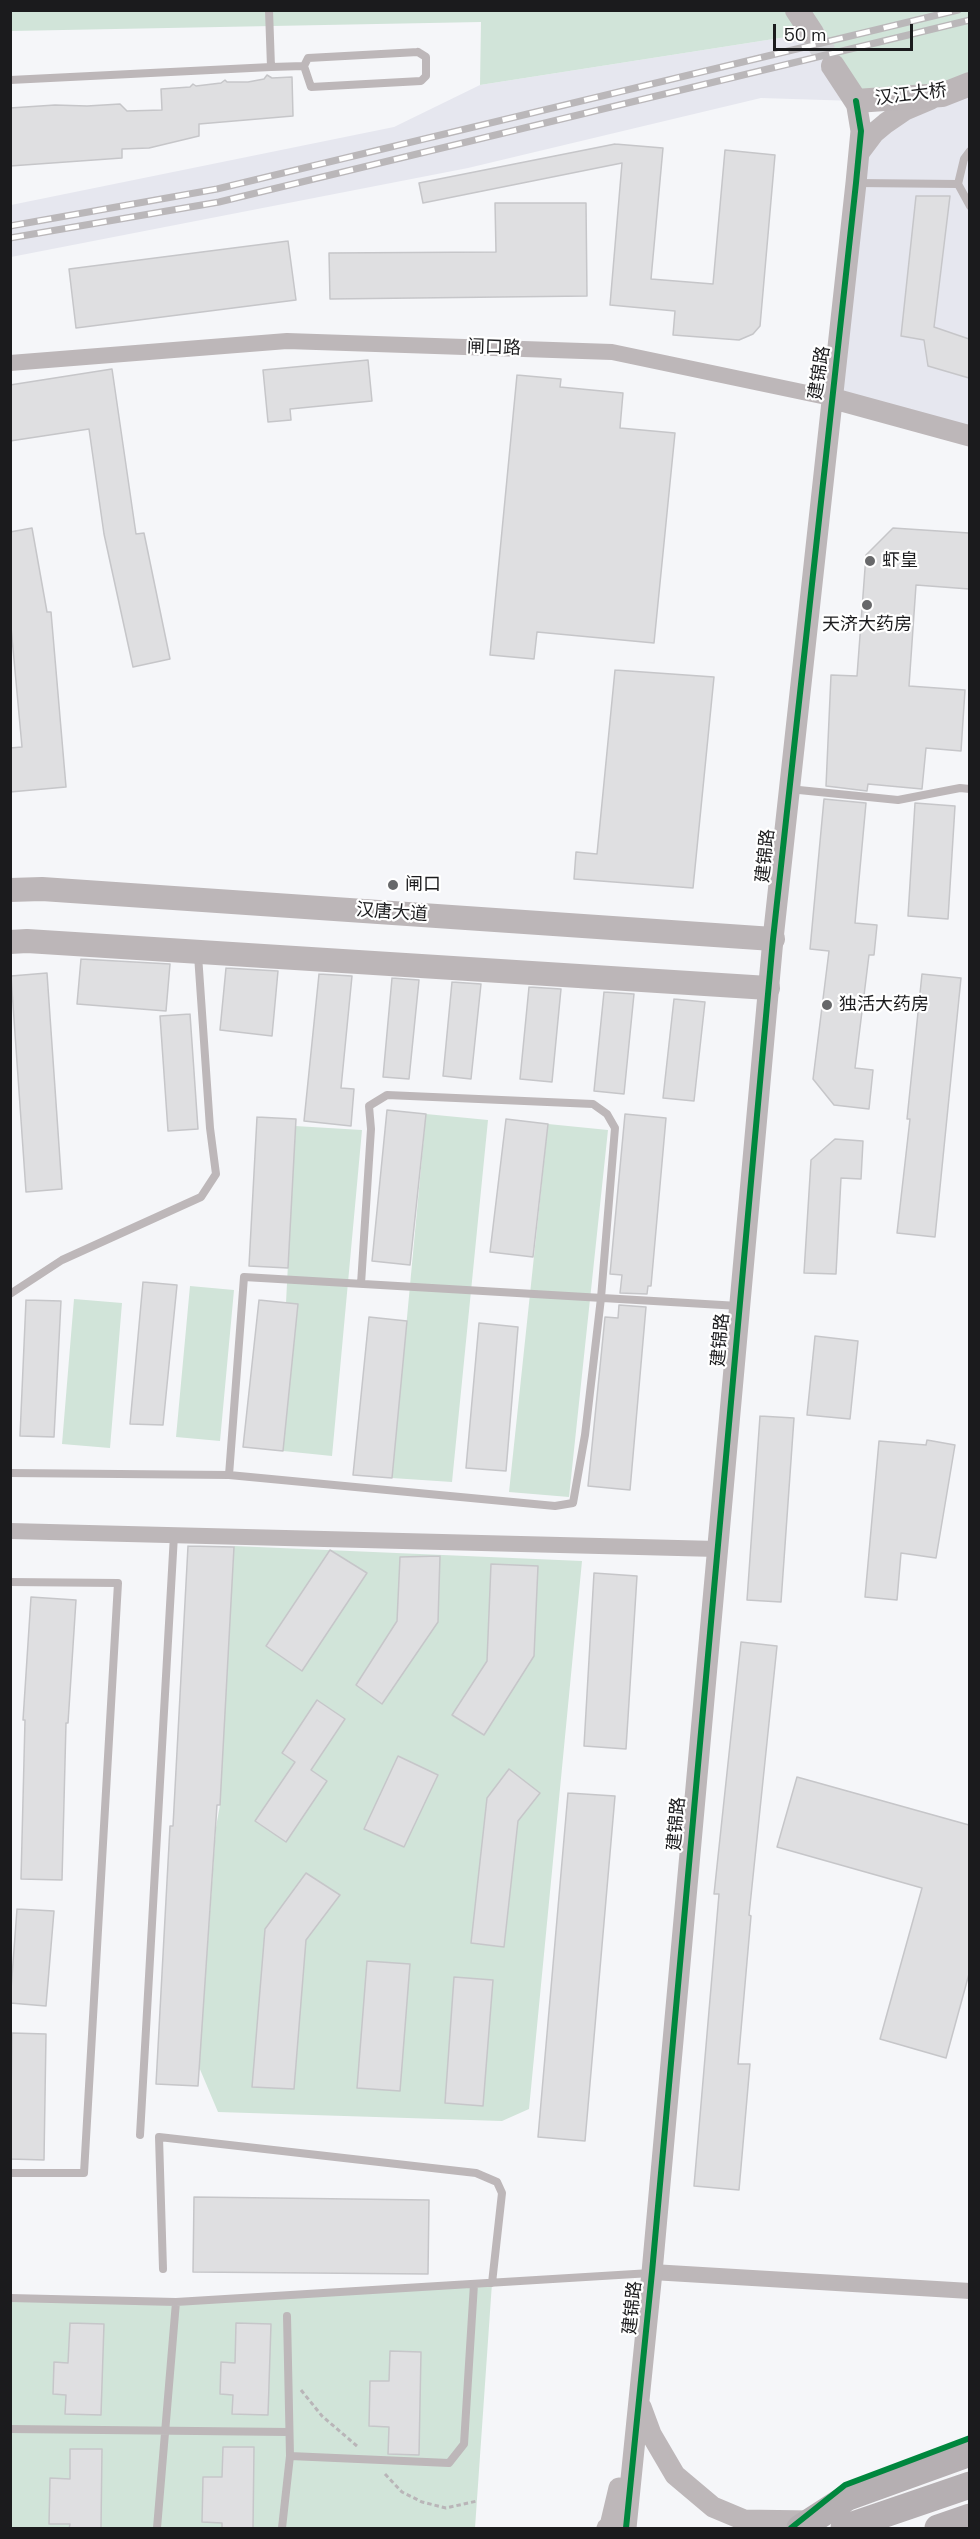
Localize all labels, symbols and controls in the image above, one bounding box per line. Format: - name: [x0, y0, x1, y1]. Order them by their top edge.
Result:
- scale bar: [776, 12, 916, 50]
- text: 50 m: [784, 23, 826, 46]
- street label: 汉江大桥: [874, 80, 948, 110]
- street label: 闸口路: [467, 336, 521, 360]
- street label: 建锦路: [805, 345, 835, 401]
- place label: 虾皇: [882, 550, 918, 572]
- marker: 虾皇: [863, 554, 877, 568]
- marker: 天济大药房: [860, 598, 874, 612]
- place label: 天济大药房: [822, 614, 912, 636]
- street label: 建锦路: [752, 828, 780, 884]
- place label: 闸口: [405, 874, 441, 896]
- marker: 闸口: [386, 878, 400, 892]
- street label: 汉唐大道: [355, 900, 429, 926]
- place label: 独活大药房: [839, 994, 929, 1016]
- marker: 独活大药房: [820, 998, 834, 1012]
- street label: 建锦路: [708, 1312, 734, 1368]
- street label: 建锦路: [664, 1796, 690, 1852]
- street label: 建锦路: [619, 2280, 647, 2336]

